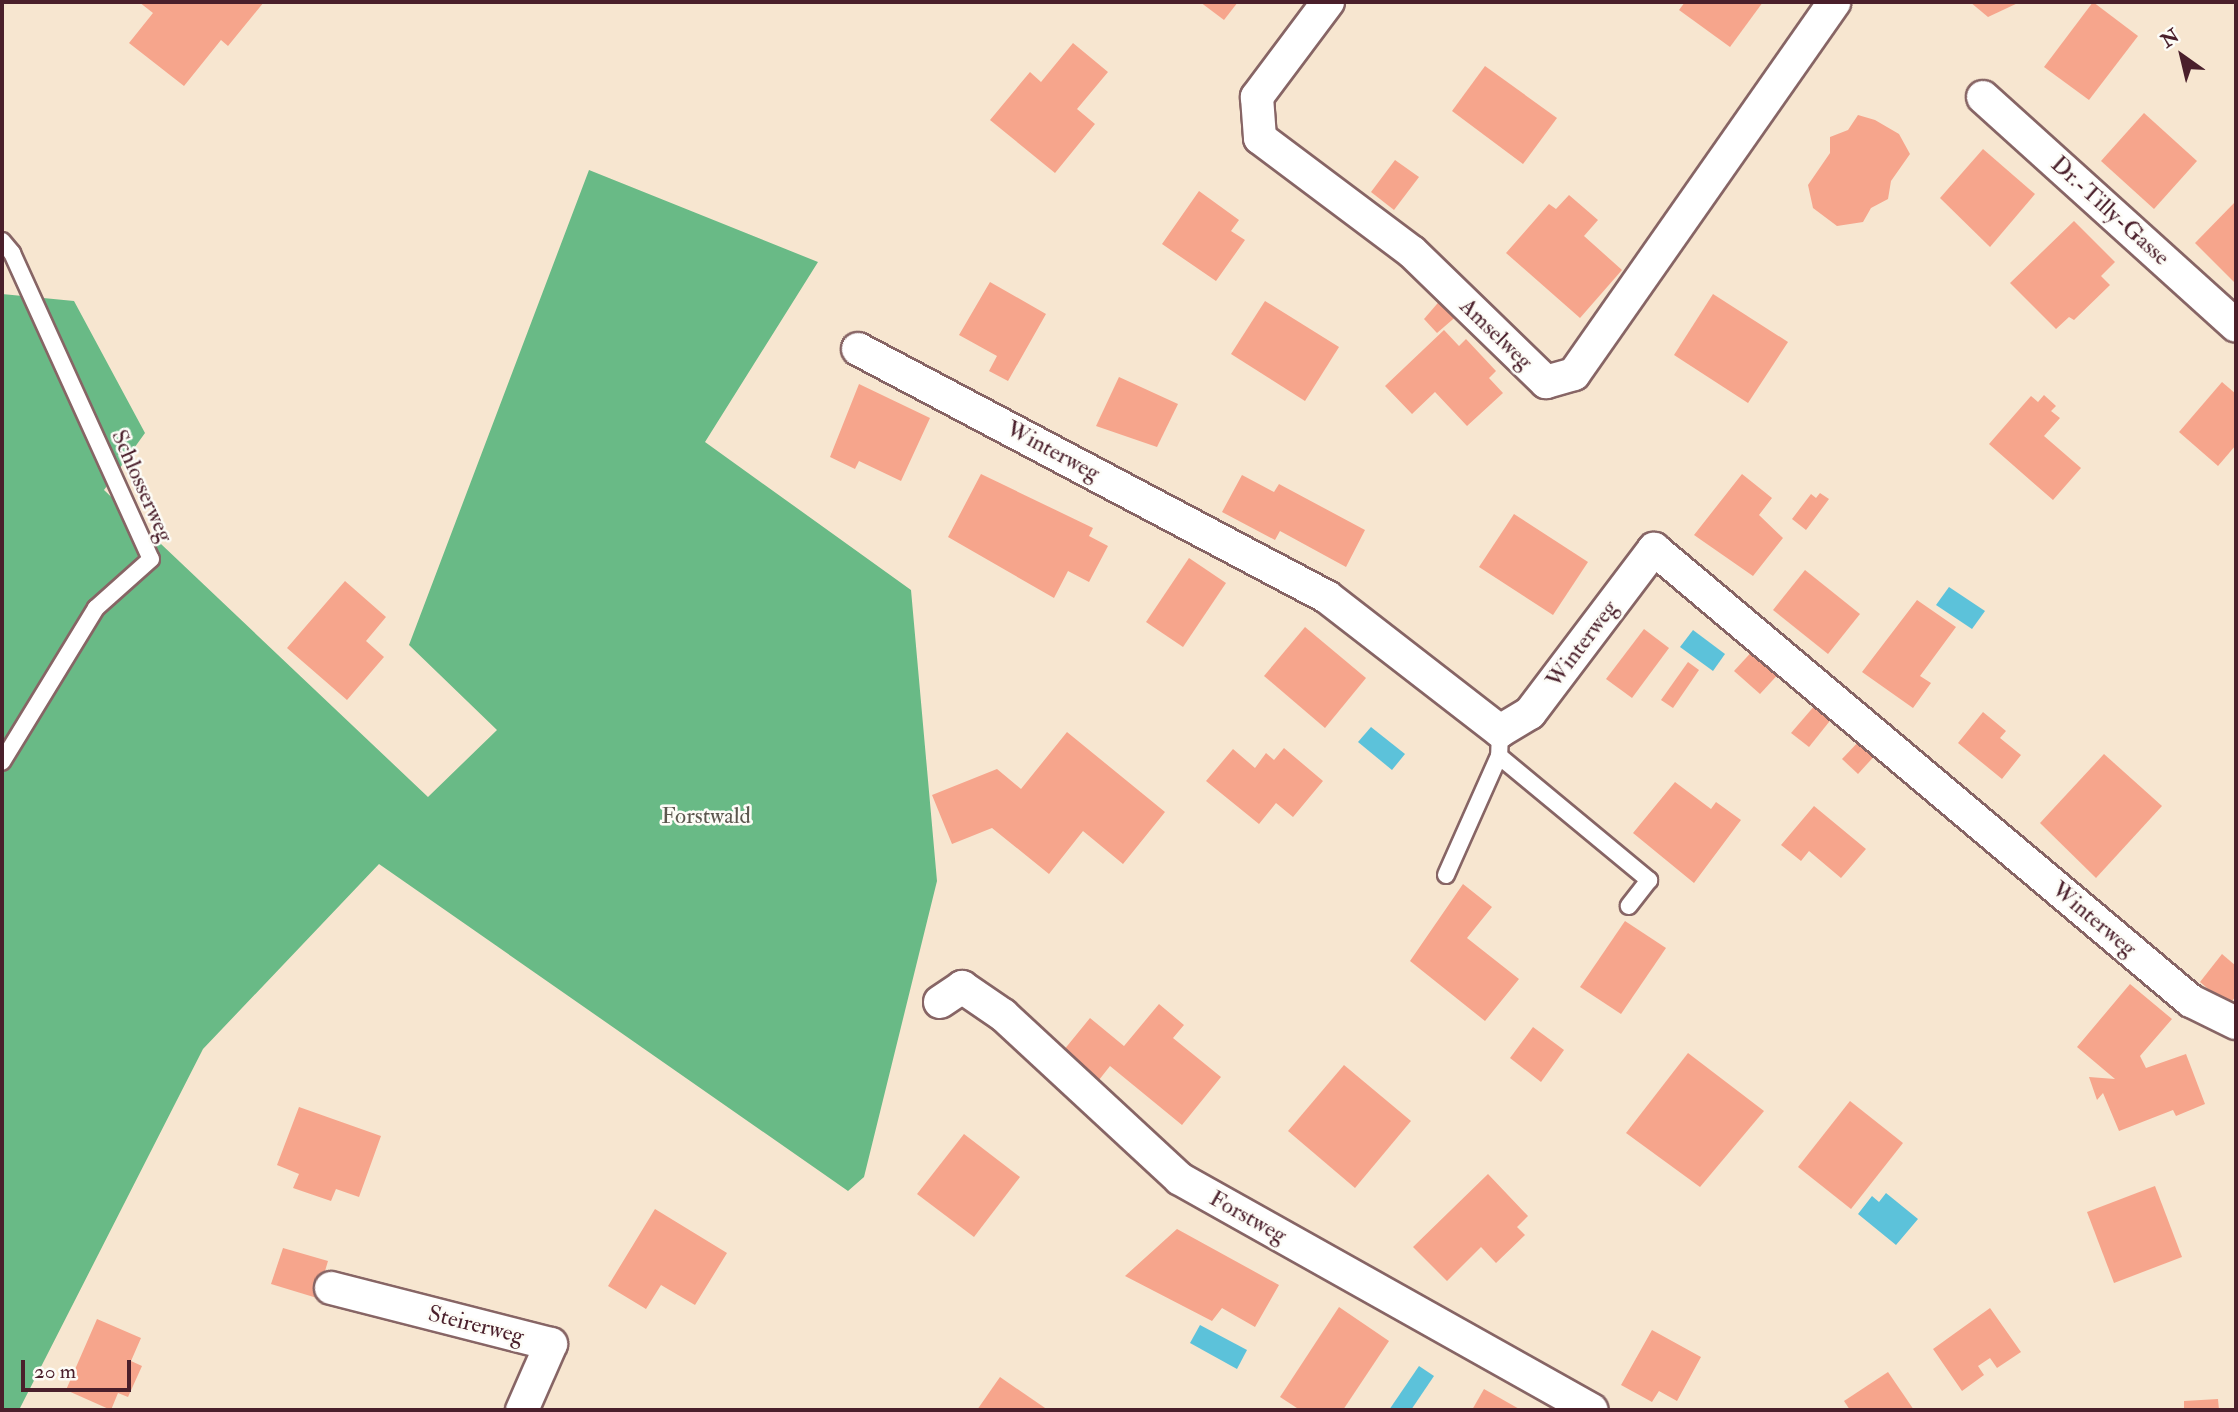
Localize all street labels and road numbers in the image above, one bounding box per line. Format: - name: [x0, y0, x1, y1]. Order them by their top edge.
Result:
- street label: Dr.-Tilly-Gasse: [2045, 151, 2175, 271]
- street label: Amselweg: [1454, 293, 1538, 375]
- street label: Winterweg: [1002, 415, 1104, 487]
- street label: Schlosserweg: [105, 426, 179, 546]
- street label: Winterweg: [1540, 595, 1624, 693]
- street label: Winterweg: [2046, 876, 2142, 962]
- street label: Forstweg: [1205, 1185, 1291, 1249]
- street label: Steirerweg: [425, 1300, 527, 1350]

